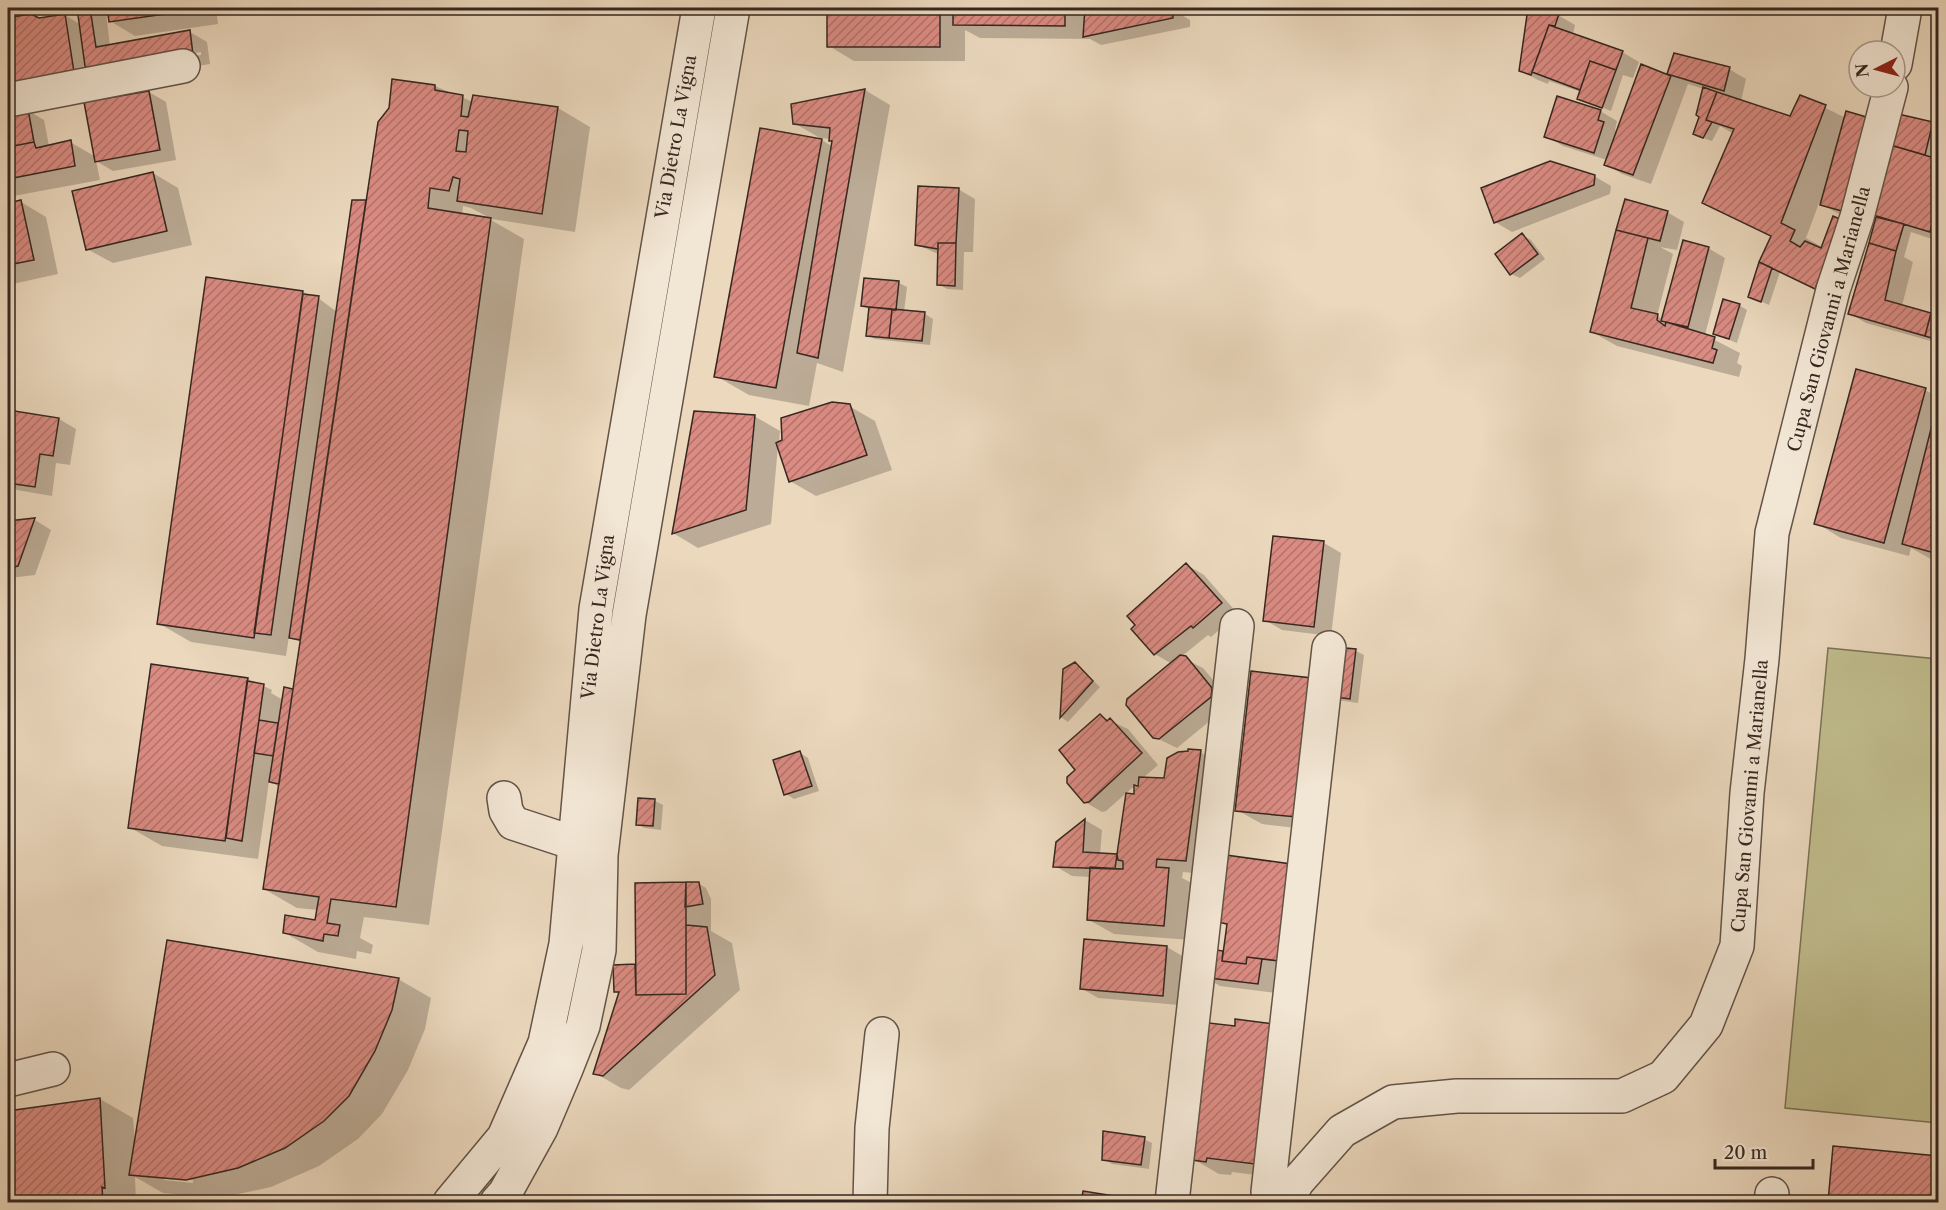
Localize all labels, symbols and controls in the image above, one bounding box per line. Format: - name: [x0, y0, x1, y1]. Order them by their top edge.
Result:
- north arrow: [1847, 39, 1907, 99]
- street label: Via Dietro La Vigna: [651, 53, 701, 222]
- text: N: [1851, 63, 1873, 79]
- street label: Cupa San Giovanni a Marianella: [1783, 183, 1875, 454]
- street label: Via Dietro La Vigna: [577, 533, 619, 702]
- street label: Cupa San Giovanni a Marianella: [1727, 658, 1773, 933]
- scale bar: [1715, 1132, 1812, 1170]
- text: 20 m: [1724, 1142, 1768, 1164]

